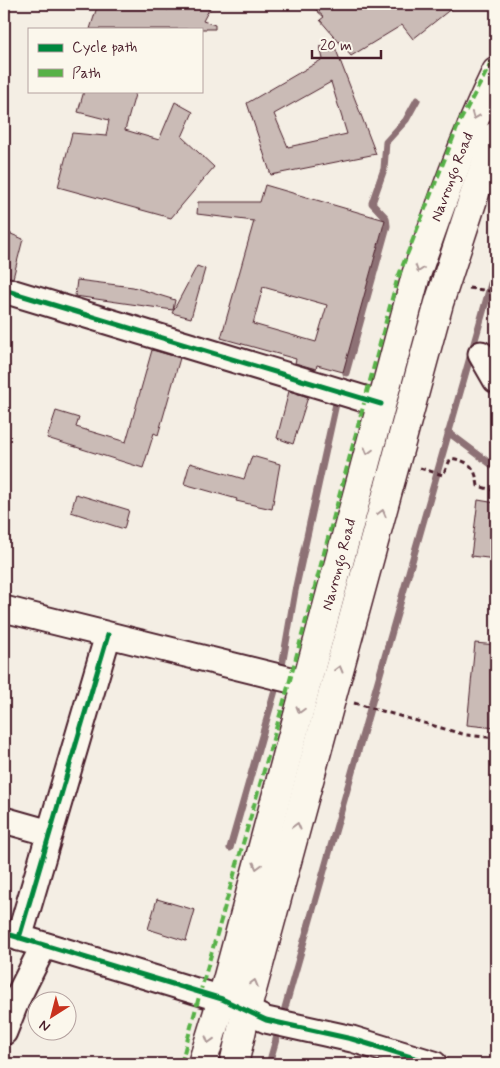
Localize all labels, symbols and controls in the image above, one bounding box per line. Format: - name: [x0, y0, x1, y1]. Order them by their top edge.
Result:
- legend: [28, 28, 202, 92]
- scale bar: [312, 28, 381, 60]
- text: 20 m: [320, 36, 352, 56]
- text: Cycle path: [72, 38, 137, 58]
- text: Path: [72, 64, 101, 84]
- one-way arrow: [471, 112, 481, 120]
- street label: Navrongo Road: [427, 129, 479, 225]
- one-way arrow: [414, 264, 424, 272]
- one-way arrow: [364, 447, 374, 455]
- one-way arrow: [376, 509, 386, 517]
- street label: Navrongo Road: [318, 516, 361, 613]
- one-way arrow: [333, 665, 344, 674]
- one-way arrow: [295, 705, 306, 714]
- one-way arrow: [291, 823, 301, 831]
- one-way arrow: [253, 862, 263, 870]
- one-way arrow: [248, 979, 259, 988]
- north arrow: [28, 990, 78, 1040]
- text: N: [36, 1016, 54, 1036]
- one-way arrow: [205, 1035, 215, 1044]

